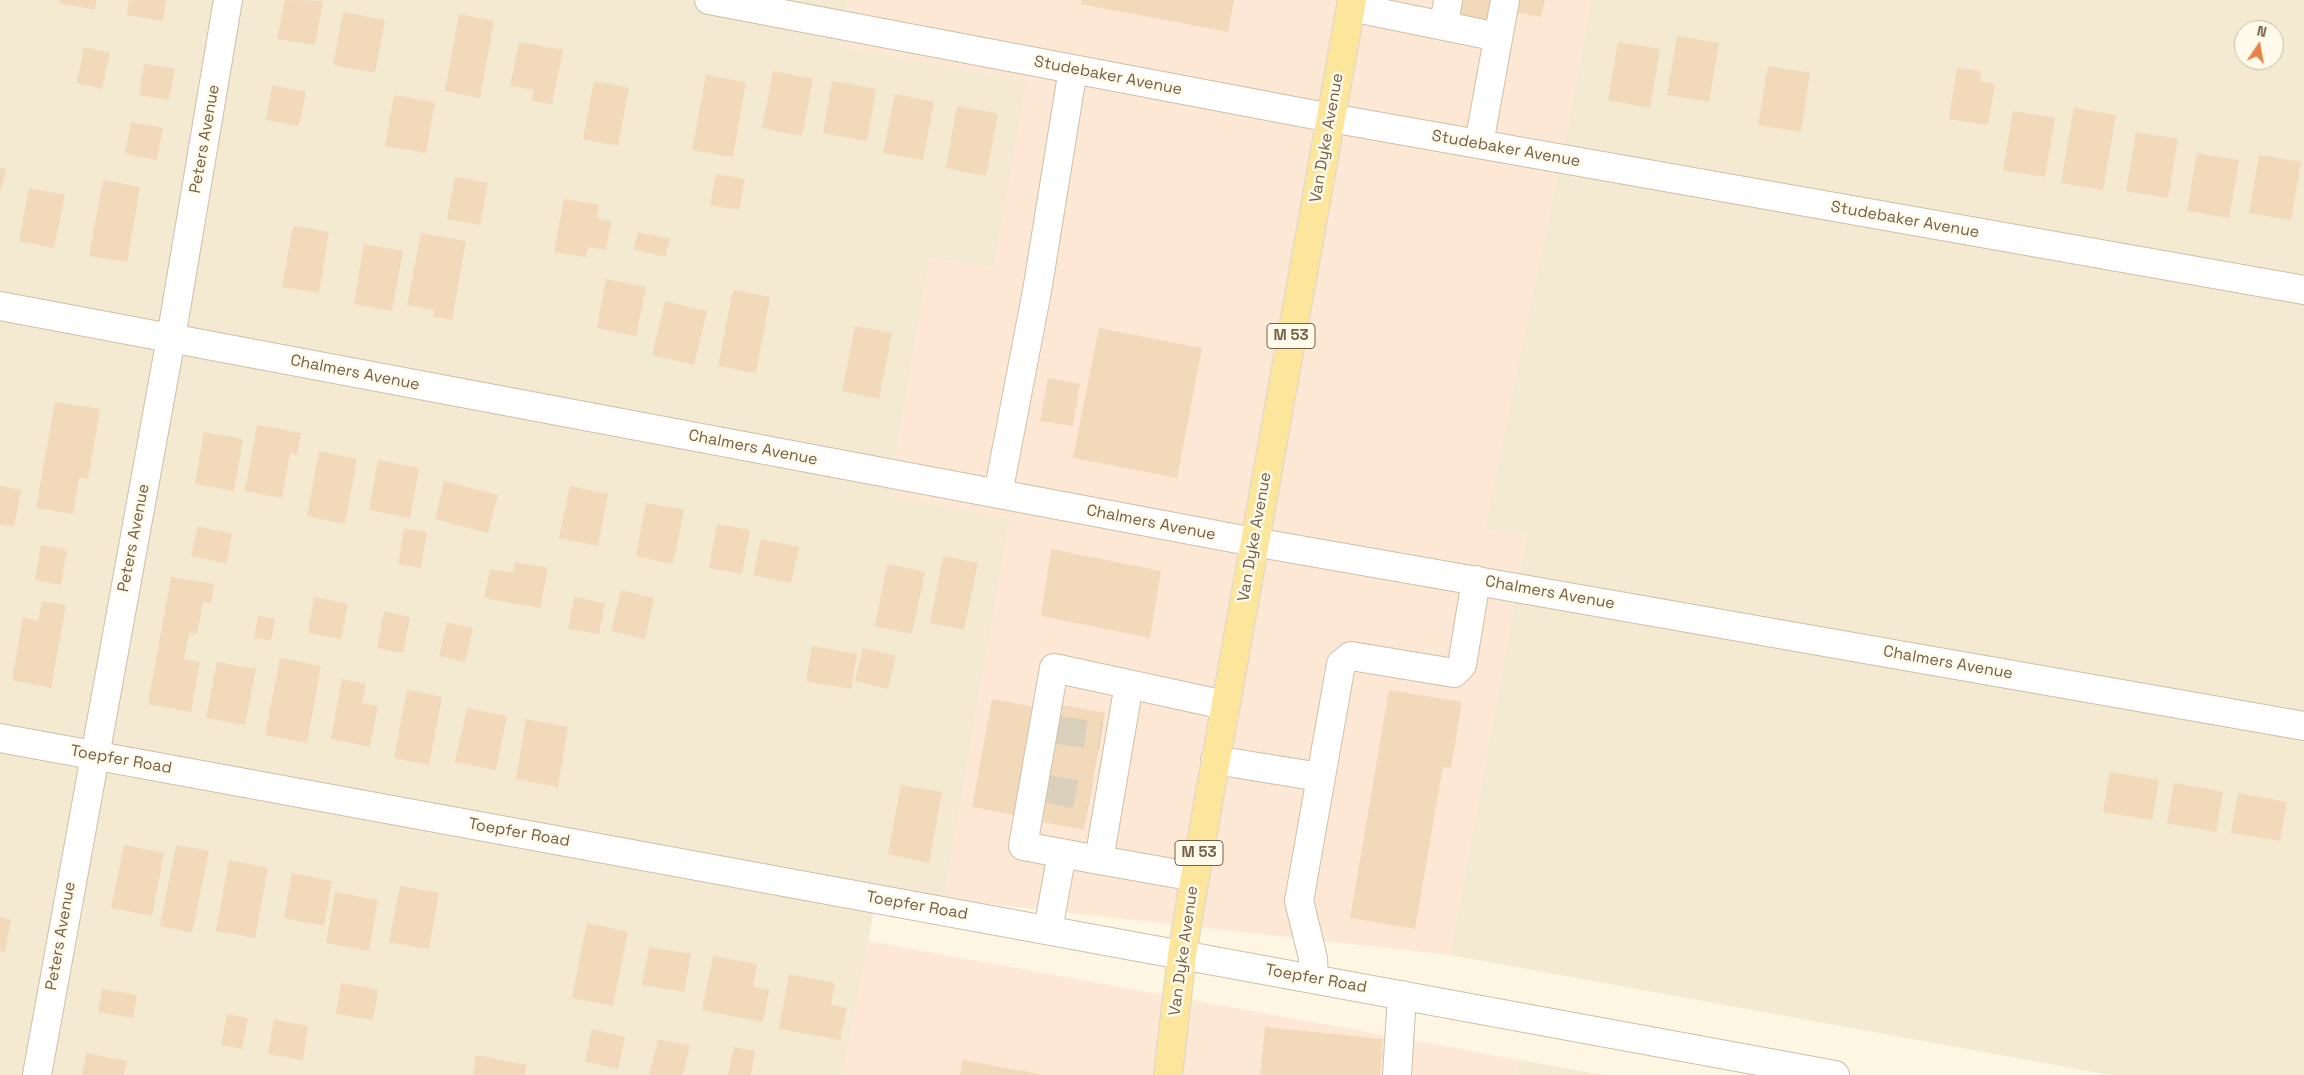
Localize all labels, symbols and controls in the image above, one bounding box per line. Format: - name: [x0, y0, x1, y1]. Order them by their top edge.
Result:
- north arrow: [2234, 20, 2284, 70]
- text: N: [2255, 22, 2268, 41]
- street label: Studebaker Avenue: [1032, 52, 1184, 100]
- street label: Van Dyke Avenue: [1306, 72, 1348, 204]
- street label: Peters Avenue: [186, 83, 224, 195]
- street label: Studebaker Avenue: [1430, 126, 1582, 172]
- street label: Studebaker Avenue: [1829, 197, 1981, 243]
- road number: M 53: [1267, 324, 1315, 348]
- street label: Chalmers Avenue: [289, 351, 421, 395]
- street label: Chalmers Avenue: [687, 426, 819, 470]
- street label: Van Dyke Avenue: [1234, 471, 1276, 603]
- street label: Peters Avenue: [114, 482, 154, 594]
- street label: Chalmers Avenue: [1085, 501, 1217, 545]
- street label: Chalmers Avenue: [1484, 572, 1616, 614]
- street label: Chalmers Avenue: [1882, 642, 2014, 684]
- street label: Toepfer Road: [69, 742, 173, 778]
- street label: Toepfer Road: [467, 815, 571, 851]
- road number: M 53: [1175, 840, 1223, 866]
- street label: Peters Avenue: [42, 880, 80, 992]
- street label: Van Dyke Avenue: [1165, 885, 1203, 1017]
- street label: Toepfer Road: [865, 888, 969, 924]
- street label: Toepfer Road: [1264, 961, 1368, 997]

